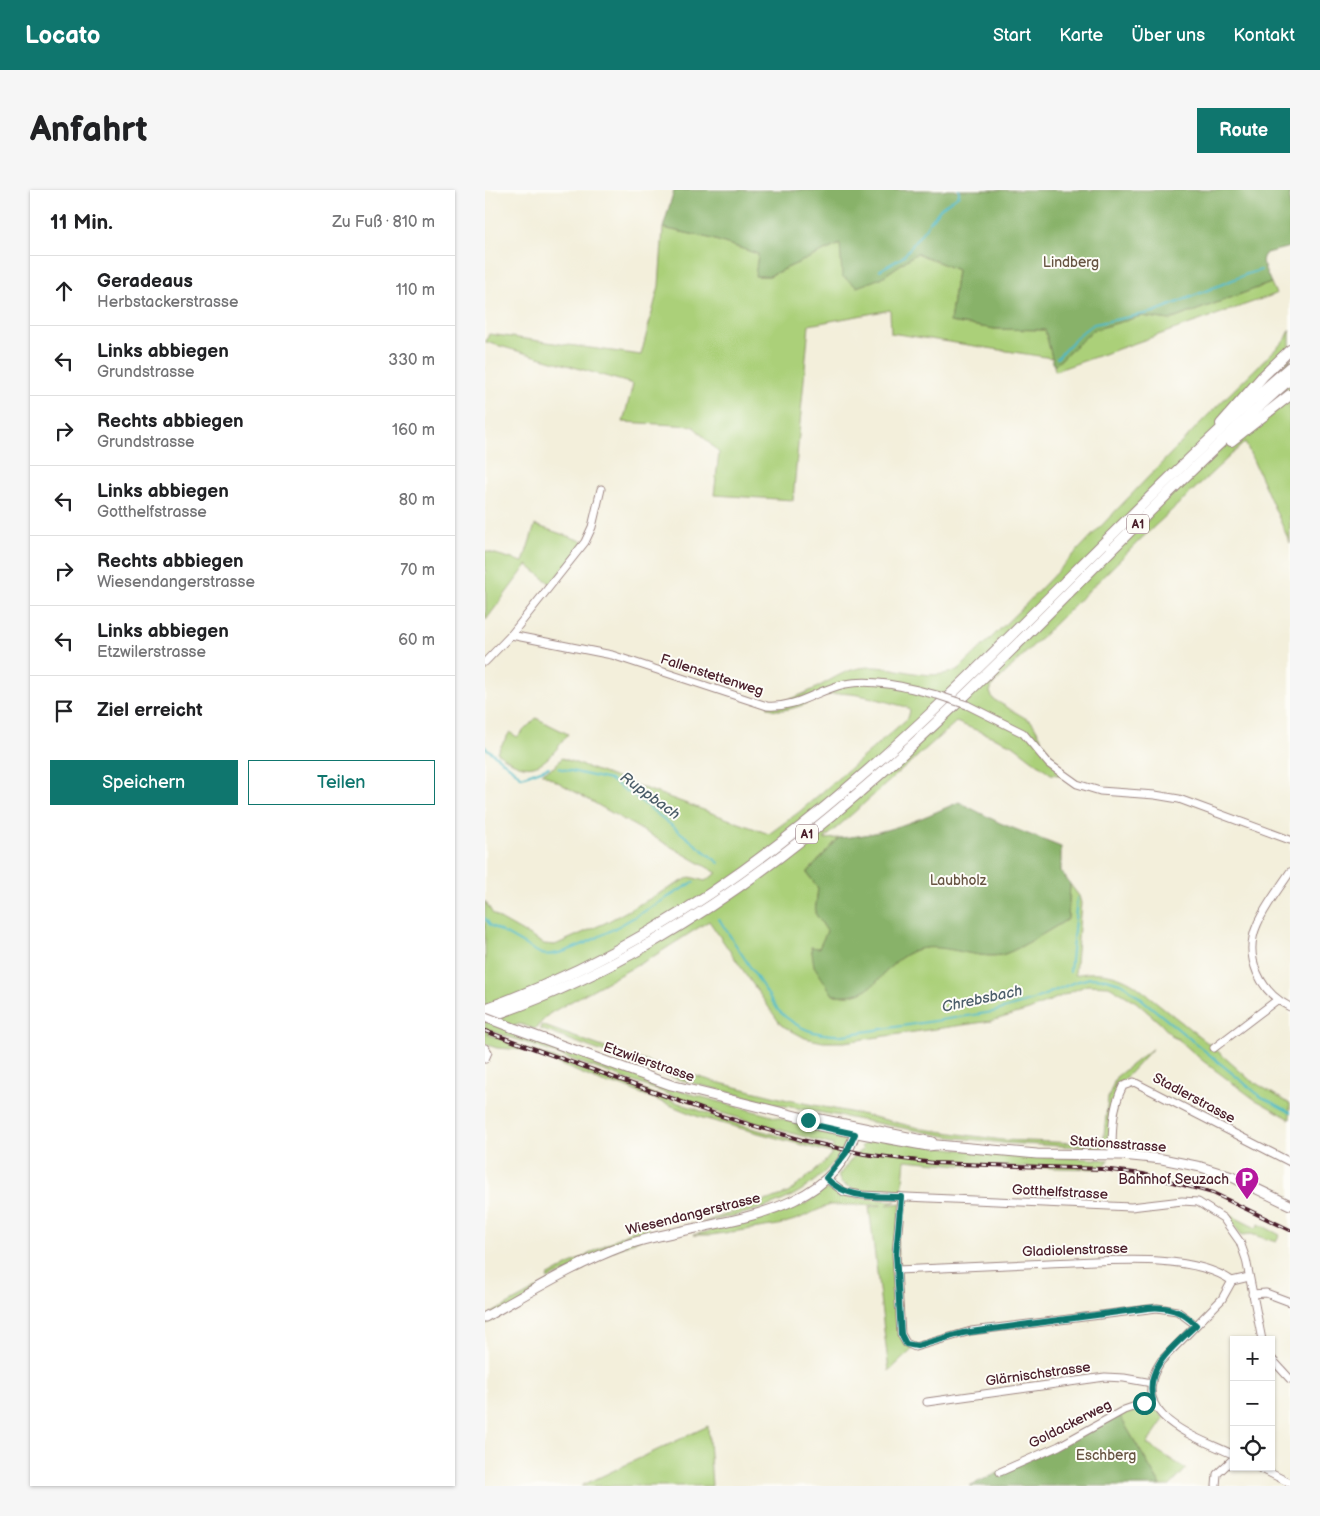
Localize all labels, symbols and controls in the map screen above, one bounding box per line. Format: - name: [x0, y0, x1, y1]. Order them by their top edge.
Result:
- text: Locato: [25, 21, 100, 50]
- text: Start: [993, 25, 1031, 46]
- text: Karte: [1059, 25, 1103, 46]
- text: Über uns: [1131, 25, 1205, 46]
- text: Kontakt: [1233, 25, 1295, 46]
- button: Route: [1197, 108, 1290, 153]
- text: Anfahrt: [30, 109, 148, 152]
- text: 11 Min.: [50, 210, 113, 235]
- text: Zu Fuß · 810 m: [332, 213, 435, 232]
- park label: Lindberg: [1043, 254, 1099, 271]
- text: Geradeaus: [97, 270, 193, 293]
- icon: ahead: [50, 277, 78, 305]
- text: 110 m: [396, 281, 435, 300]
- text: Herbstackerstrasse: [97, 293, 238, 312]
- text: Links abbiegen: [97, 340, 229, 363]
- icon: left: [50, 347, 78, 375]
- text: 330 m: [388, 351, 435, 370]
- text: Grundstrasse: [97, 363, 195, 382]
- text: Rechts abbiegen: [97, 410, 244, 433]
- icon: right: [50, 417, 78, 445]
- text: 160 m: [392, 421, 435, 440]
- text: Grundstrasse: [97, 433, 195, 452]
- text: Links abbiegen: [97, 480, 229, 503]
- icon: left: [50, 487, 78, 515]
- text: 80 m: [399, 491, 435, 510]
- text: Gotthelfstrasse: [97, 503, 207, 522]
- road number: A1: [1127, 514, 1149, 534]
- text: Rechts abbiegen: [97, 550, 244, 573]
- icon: right: [50, 557, 78, 585]
- text: 70 m: [400, 561, 435, 580]
- text: Wiesendangerstrasse: [97, 573, 255, 592]
- text: Links abbiegen: [97, 620, 229, 643]
- icon: left: [50, 627, 78, 655]
- text: 60 m: [398, 631, 435, 650]
- text: Etzwilerstrasse: [97, 643, 206, 662]
- street label: Fallenstettenweg: [658, 650, 766, 700]
- icon: arrive: [50, 697, 78, 725]
- text: Ziel erreicht: [97, 699, 203, 722]
- button: Speichern: [50, 760, 238, 805]
- button: Teilen: [248, 760, 435, 805]
- water label: Ruppbach: [616, 768, 684, 824]
- road number: A1: [796, 824, 818, 844]
- park label: Laubholz: [930, 872, 987, 889]
- water label: Chrebsbach: [940, 981, 1024, 1017]
- street label: Etzwilerstrasse: [601, 1038, 697, 1086]
- street label: Stadlerstrasse: [1150, 1069, 1238, 1127]
- route end: [797, 1109, 820, 1132]
- street label: Stationsstrasse: [1069, 1132, 1167, 1156]
- parking icon: Bahnhof Seuzach: [1234, 1166, 1260, 1200]
- place label: Bahnhof Seuzach: [1118, 1171, 1229, 1188]
- street label: Gotthelfstrasse: [1012, 1181, 1108, 1203]
- street label: Wiesendangerstrasse: [624, 1189, 762, 1239]
- street label: Gladiolenstrasse: [1022, 1240, 1128, 1260]
- map controls: [1230, 1336, 1275, 1471]
- button: +: [1230, 1336, 1275, 1381]
- street label: Glärnischstrasse: [984, 1358, 1092, 1390]
- button: −: [1230, 1381, 1275, 1426]
- route start: [1133, 1392, 1156, 1415]
- street label: Goldackerweg: [1026, 1396, 1114, 1452]
- button: locate: [1230, 1426, 1275, 1471]
- park label: Eschberg: [1076, 1447, 1136, 1464]

